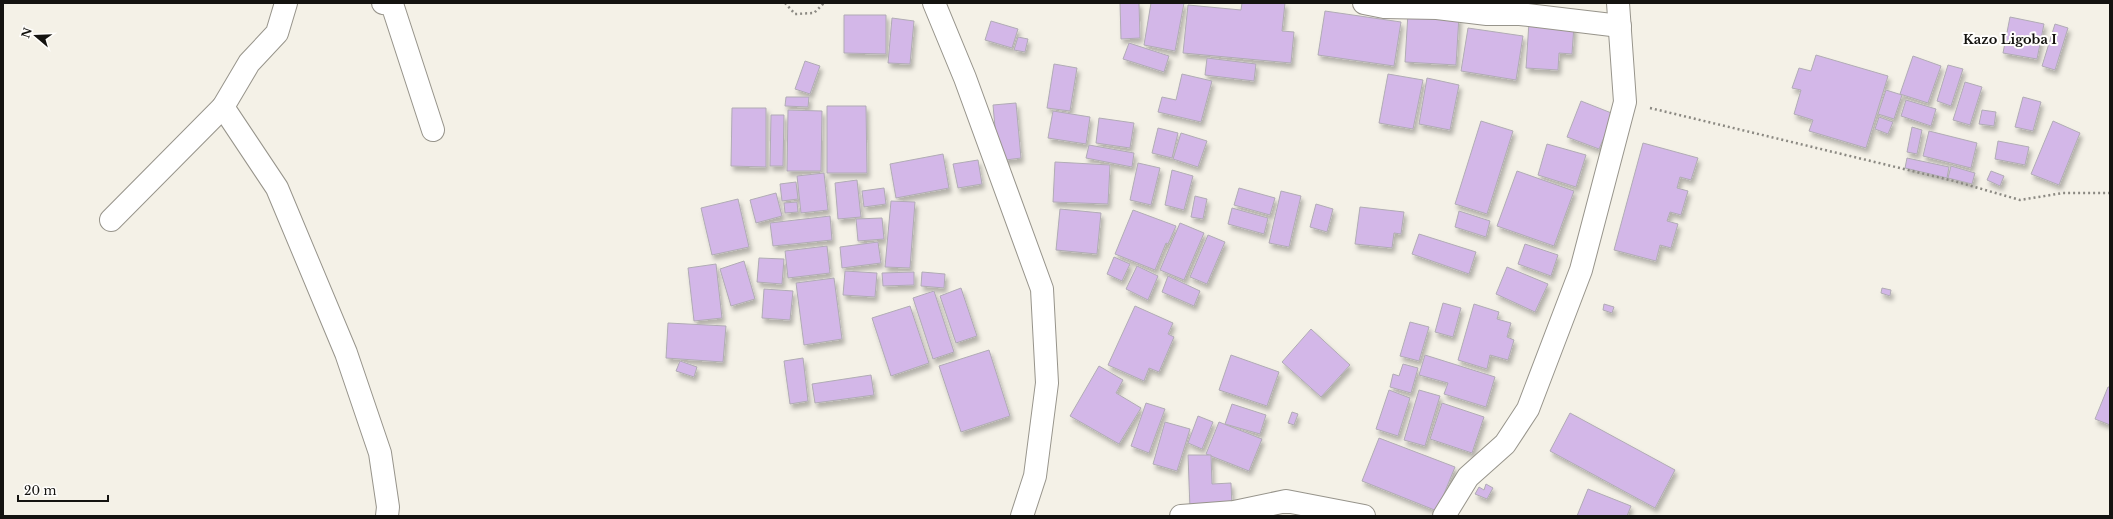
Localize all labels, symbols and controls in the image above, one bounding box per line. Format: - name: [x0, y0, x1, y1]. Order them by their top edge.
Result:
- north arrow: [16, 16, 56, 56]
- text: N: [18, 25, 35, 40]
- district label: Kazo Ligoba I: [1963, 31, 2057, 48]
- scale bar: [18, 477, 108, 503]
- text: 20 m: [24, 483, 56, 498]

